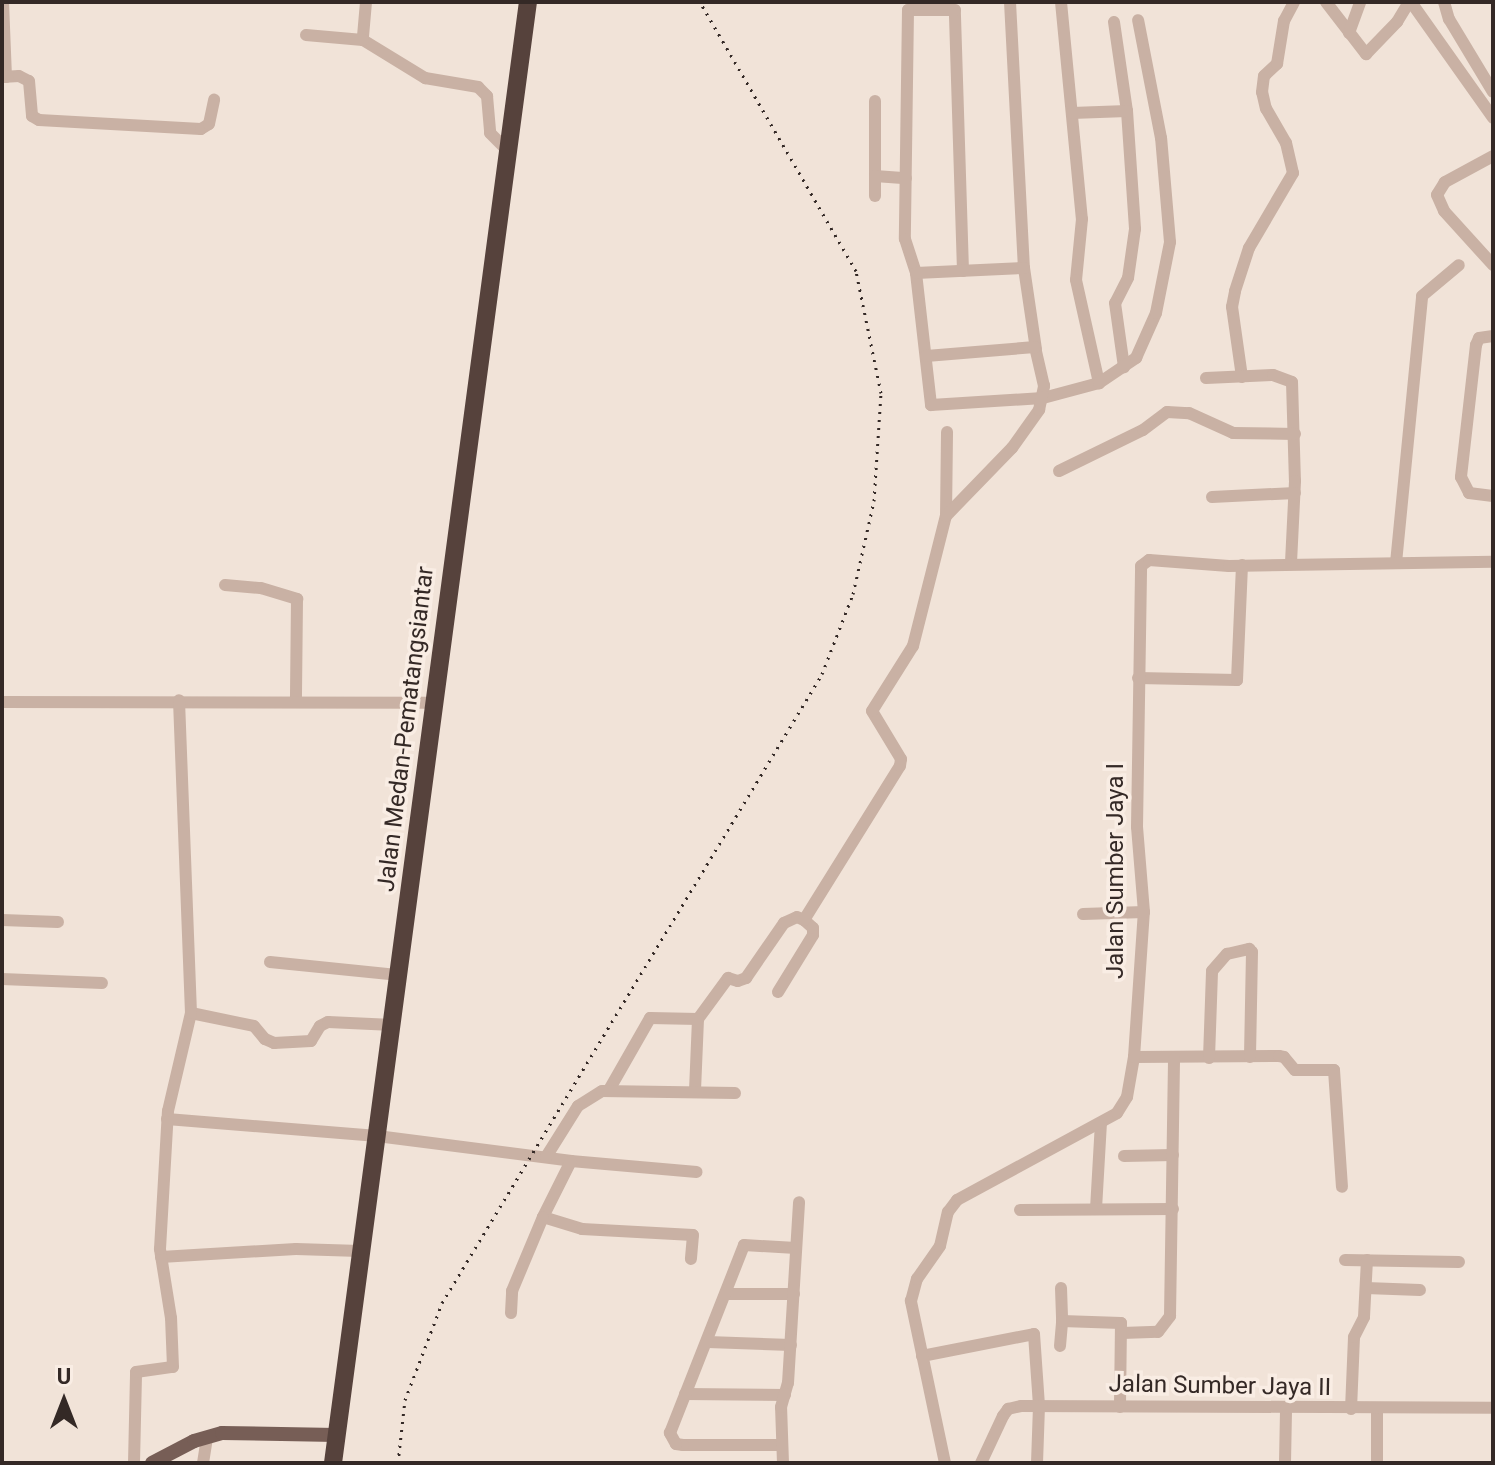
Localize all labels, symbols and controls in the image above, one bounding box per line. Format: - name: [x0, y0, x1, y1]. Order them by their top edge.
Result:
- street label: Jalan Medan-Pematangsiantar: [372, 565, 440, 893]
- street label: Jalan Sumber Jaya I: [1102, 763, 1130, 979]
- north arrow: [24, 1361, 104, 1441]
- text: U: [57, 1364, 71, 1389]
- street label: Jalan Sumber Jaya II: [1108, 1370, 1332, 1402]

